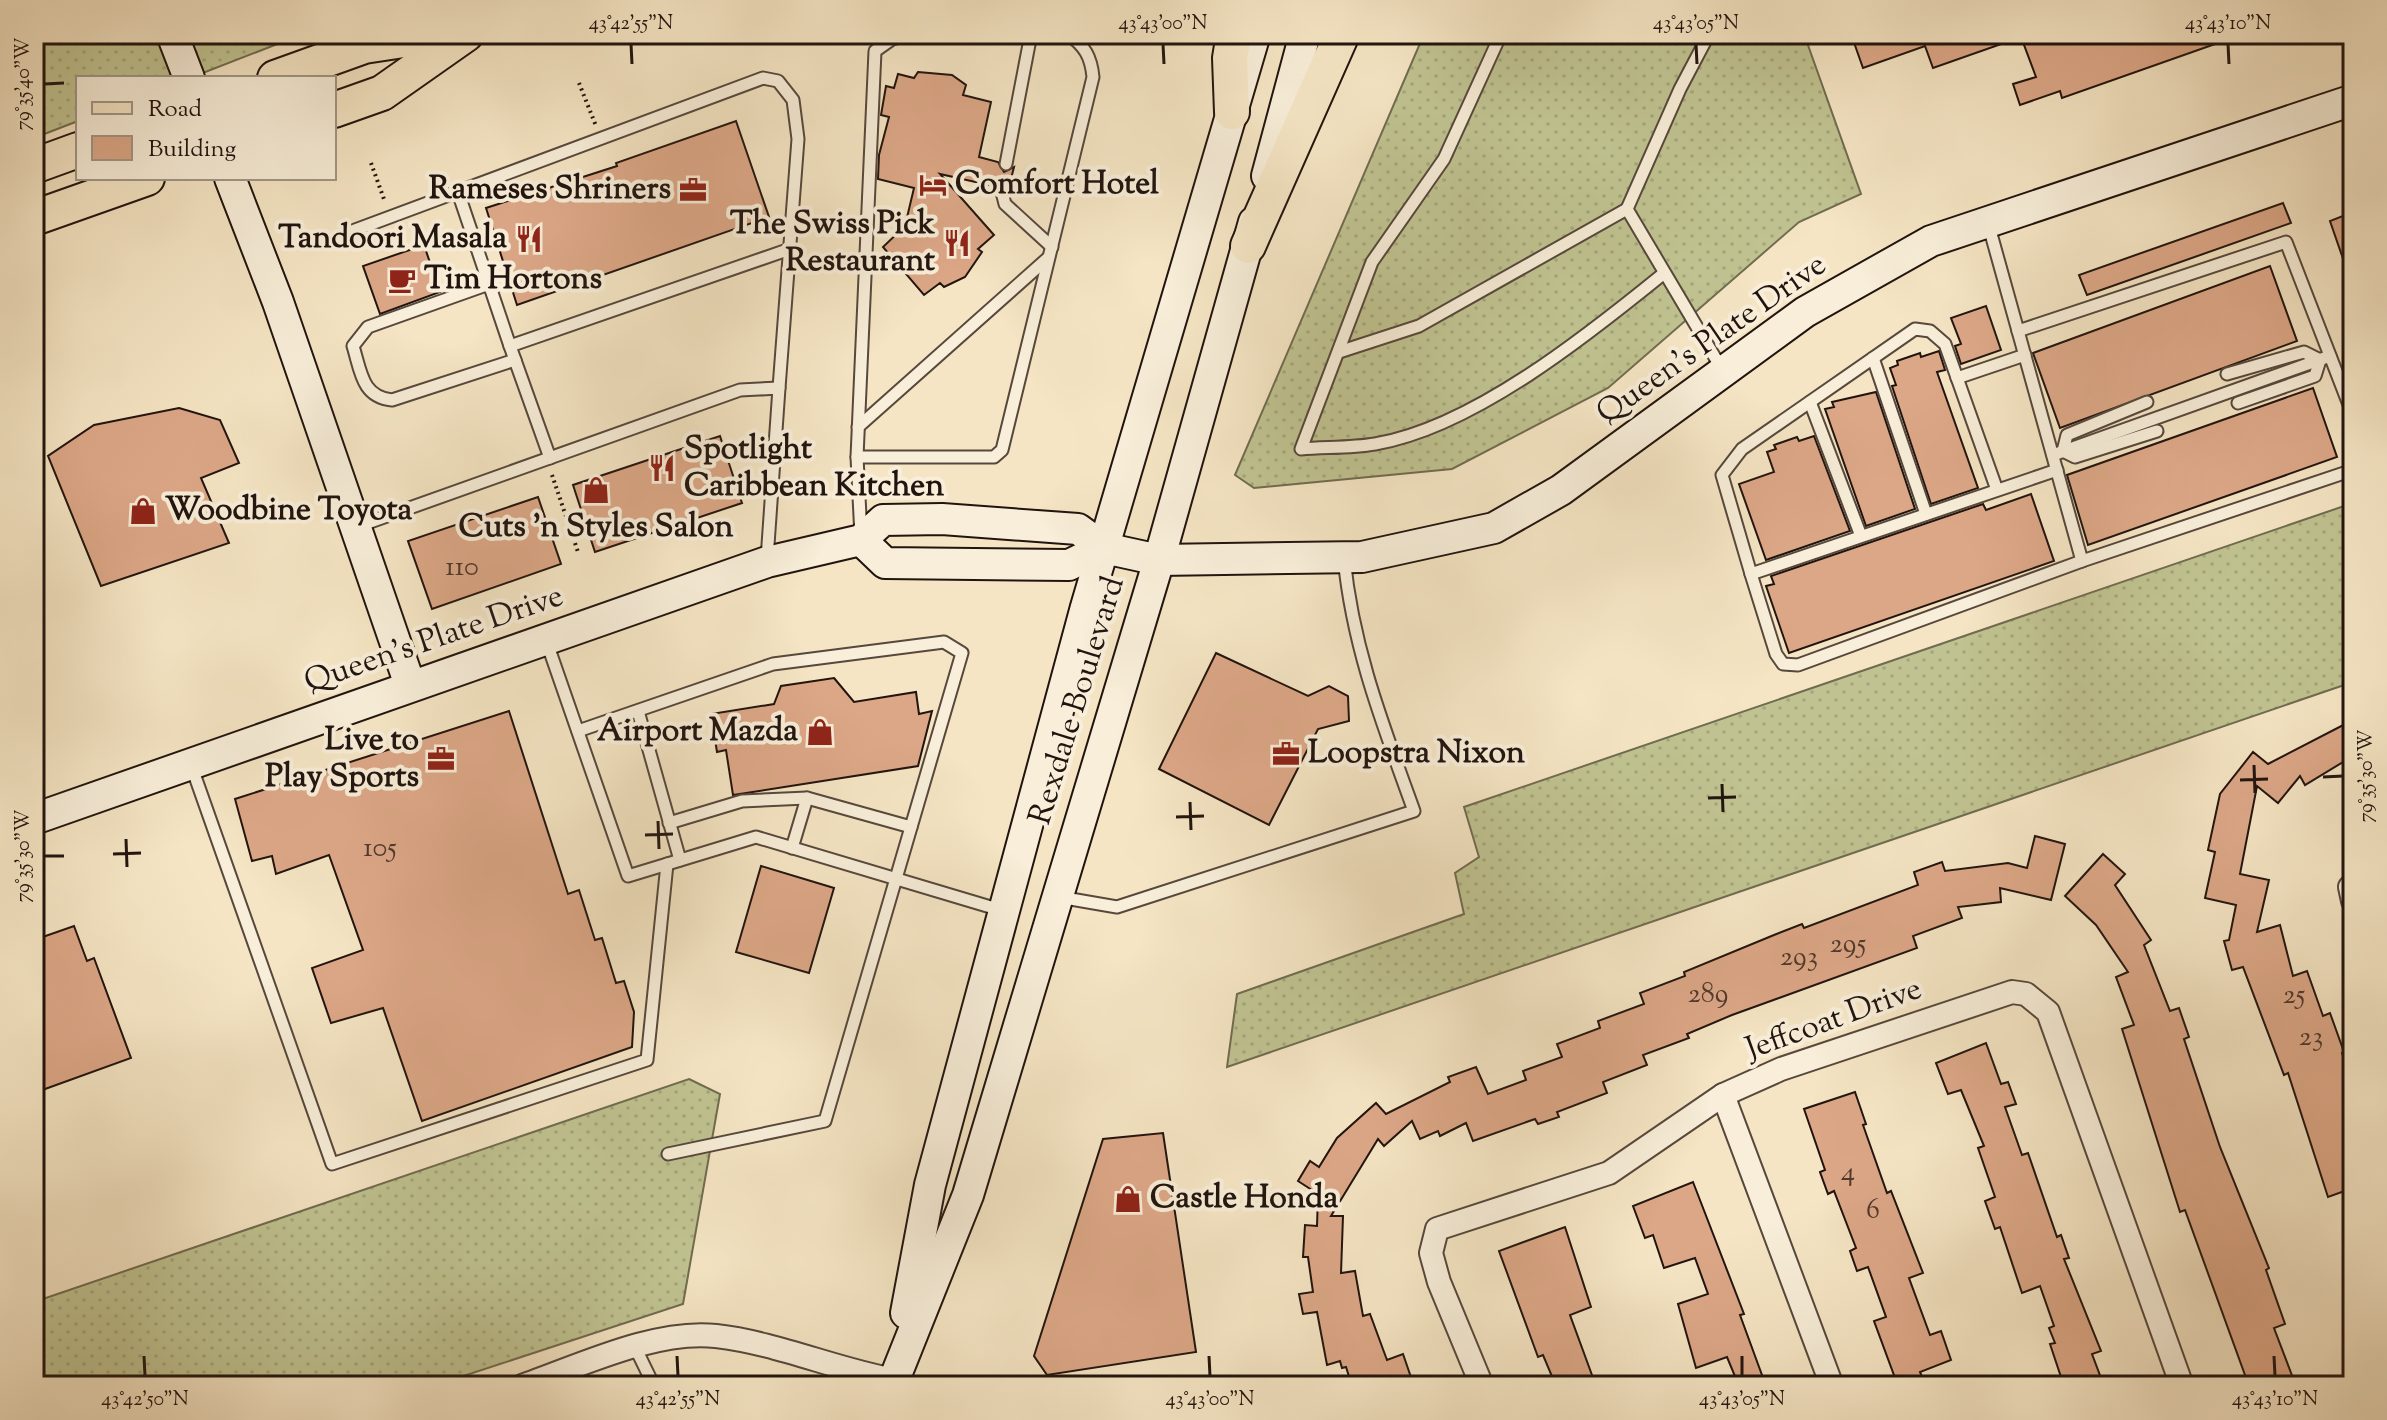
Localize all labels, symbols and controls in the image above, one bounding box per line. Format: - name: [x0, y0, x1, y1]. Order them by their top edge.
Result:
- text: 43°42'55"N: [589, 10, 673, 39]
- text: 43°43'00"N: [1118, 10, 1208, 39]
- text: 43°43'05"N: [1653, 10, 1739, 39]
- text: 43°43'10"N: [2185, 10, 2271, 39]
- text: 79°35'40"W: [10, 37, 39, 131]
- legend: [76, 76, 336, 180]
- text: Road: [148, 93, 202, 127]
- text: Building: [148, 133, 237, 167]
- place label: Comfort Hotel: [955, 162, 1159, 208]
- place label: Rameses Shriners: [429, 167, 671, 213]
- hotel icon: Comfort Hotel: [918, 170, 948, 200]
- office icon: Rameses Shriners: [678, 175, 708, 205]
- place label: The Swiss Pick Restaurant: [730, 202, 936, 285]
- place label: Tandoori Masala: [278, 216, 507, 262]
- restaurant icon: Tandoori Masala: [514, 224, 544, 254]
- restaurant icon: The Swiss Pick Restaurant: [942, 228, 972, 258]
- street label: Queen's Plate Drive: [1588, 243, 1836, 437]
- place label: Tim Hortons: [424, 257, 602, 303]
- cafe icon: Tim Hortons: [387, 265, 417, 295]
- place label: Spotlight Caribbean Kitchen: [684, 427, 944, 510]
- restaurant icon: Spotlight Caribbean Kitchen: [647, 453, 677, 483]
- shop icon: Cuts 'n Styles Salon: [581, 475, 611, 505]
- place label: Woodbine Toyota: [165, 488, 413, 534]
- shop icon: Woodbine Toyota: [128, 496, 158, 526]
- place label: Cuts 'n Styles Salon: [459, 505, 734, 551]
- house number: 110: [445, 548, 479, 588]
- street label: Rexdale Boulevard: [1018, 571, 1138, 831]
- street label: Queen's Plate Drive: [298, 574, 570, 706]
- place label: Airport Mazda: [597, 709, 798, 755]
- shop icon: Airport Mazda: [805, 717, 835, 747]
- place label: Live to Play Sports: [265, 718, 419, 801]
- text: 79°35'30"W: [2353, 729, 2382, 823]
- place label: Loopstra Nixon: [1308, 731, 1525, 777]
- office icon: Loopstra Nixon: [1271, 739, 1301, 769]
- office icon: Live to Play Sports: [426, 744, 456, 774]
- text: 79°35'30"W: [10, 809, 39, 903]
- house number: 105: [363, 829, 397, 869]
- house number: 295: [1830, 925, 1867, 965]
- house number: 293: [1780, 938, 1818, 978]
- street label: Jeffcoat Drive: [1738, 967, 1928, 1074]
- house number: 289: [1688, 975, 1728, 1015]
- house number: 25: [2283, 976, 2306, 1016]
- house number: 23: [2299, 1018, 2323, 1058]
- house number: 4: [1841, 1153, 1855, 1193]
- place label: Castle Honda: [1150, 1176, 1338, 1222]
- shop icon: Castle Honda: [1113, 1184, 1143, 1214]
- house number: 6: [1866, 1191, 1880, 1231]
- text: 43°42'50"N: [101, 1386, 189, 1415]
- text: 43°42'55"N: [636, 1386, 720, 1415]
- text: 43°43'00"N: [1165, 1386, 1255, 1415]
- text: 43°43'05"N: [1699, 1386, 1785, 1415]
- text: 43°43'10"N: [2232, 1386, 2318, 1415]

